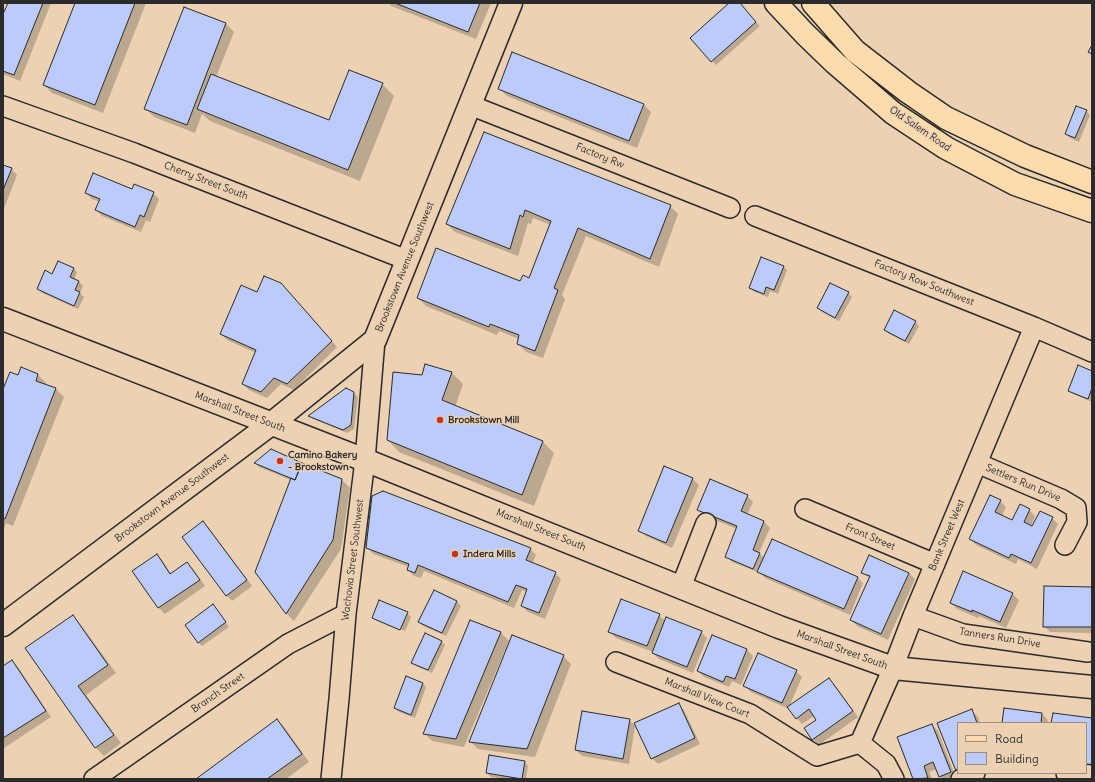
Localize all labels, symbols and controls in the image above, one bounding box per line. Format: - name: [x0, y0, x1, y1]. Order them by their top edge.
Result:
- street label: Old Salem Road: [887, 104, 953, 154]
- street label: Factory Rw: [574, 141, 626, 171]
- street label: Cherry Street South: [162, 159, 250, 203]
- street label: Brookstown Avenue Southwest: [373, 200, 437, 334]
- street label: Factory Row Southwest: [872, 257, 976, 309]
- street label: Marshall Street South: [193, 389, 287, 435]
- place label: Brookstown Mill: [448, 414, 519, 426]
- marker: Brookstown Mill: [435, 415, 445, 425]
- place label: Camino Bakery - Brookstown: [288, 449, 357, 472]
- street label: Brookstown Avenue Southwest: [113, 451, 231, 545]
- marker: Camino Bakery - Brookstown: [275, 456, 285, 466]
- street label: Settlers Run Drive: [984, 462, 1062, 504]
- street label: Bank Street West: [927, 497, 967, 573]
- street label: Wachovia Street Southwest: [340, 499, 366, 621]
- street label: Marshall Street South: [494, 506, 588, 554]
- street label: Front Street: [843, 521, 897, 553]
- place label: Indera Mills: [463, 548, 516, 560]
- marker: Indera Mills: [450, 549, 460, 559]
- street label: Tanners Run Drive: [958, 626, 1042, 650]
- street label: Marshall Street South: [795, 628, 889, 672]
- street label: Branch Street: [189, 670, 247, 716]
- street label: Marshall View Court: [663, 676, 751, 720]
- legend: [957, 722, 1087, 774]
- text: Road: [995, 731, 1023, 746]
- text: Building: [995, 751, 1039, 766]

